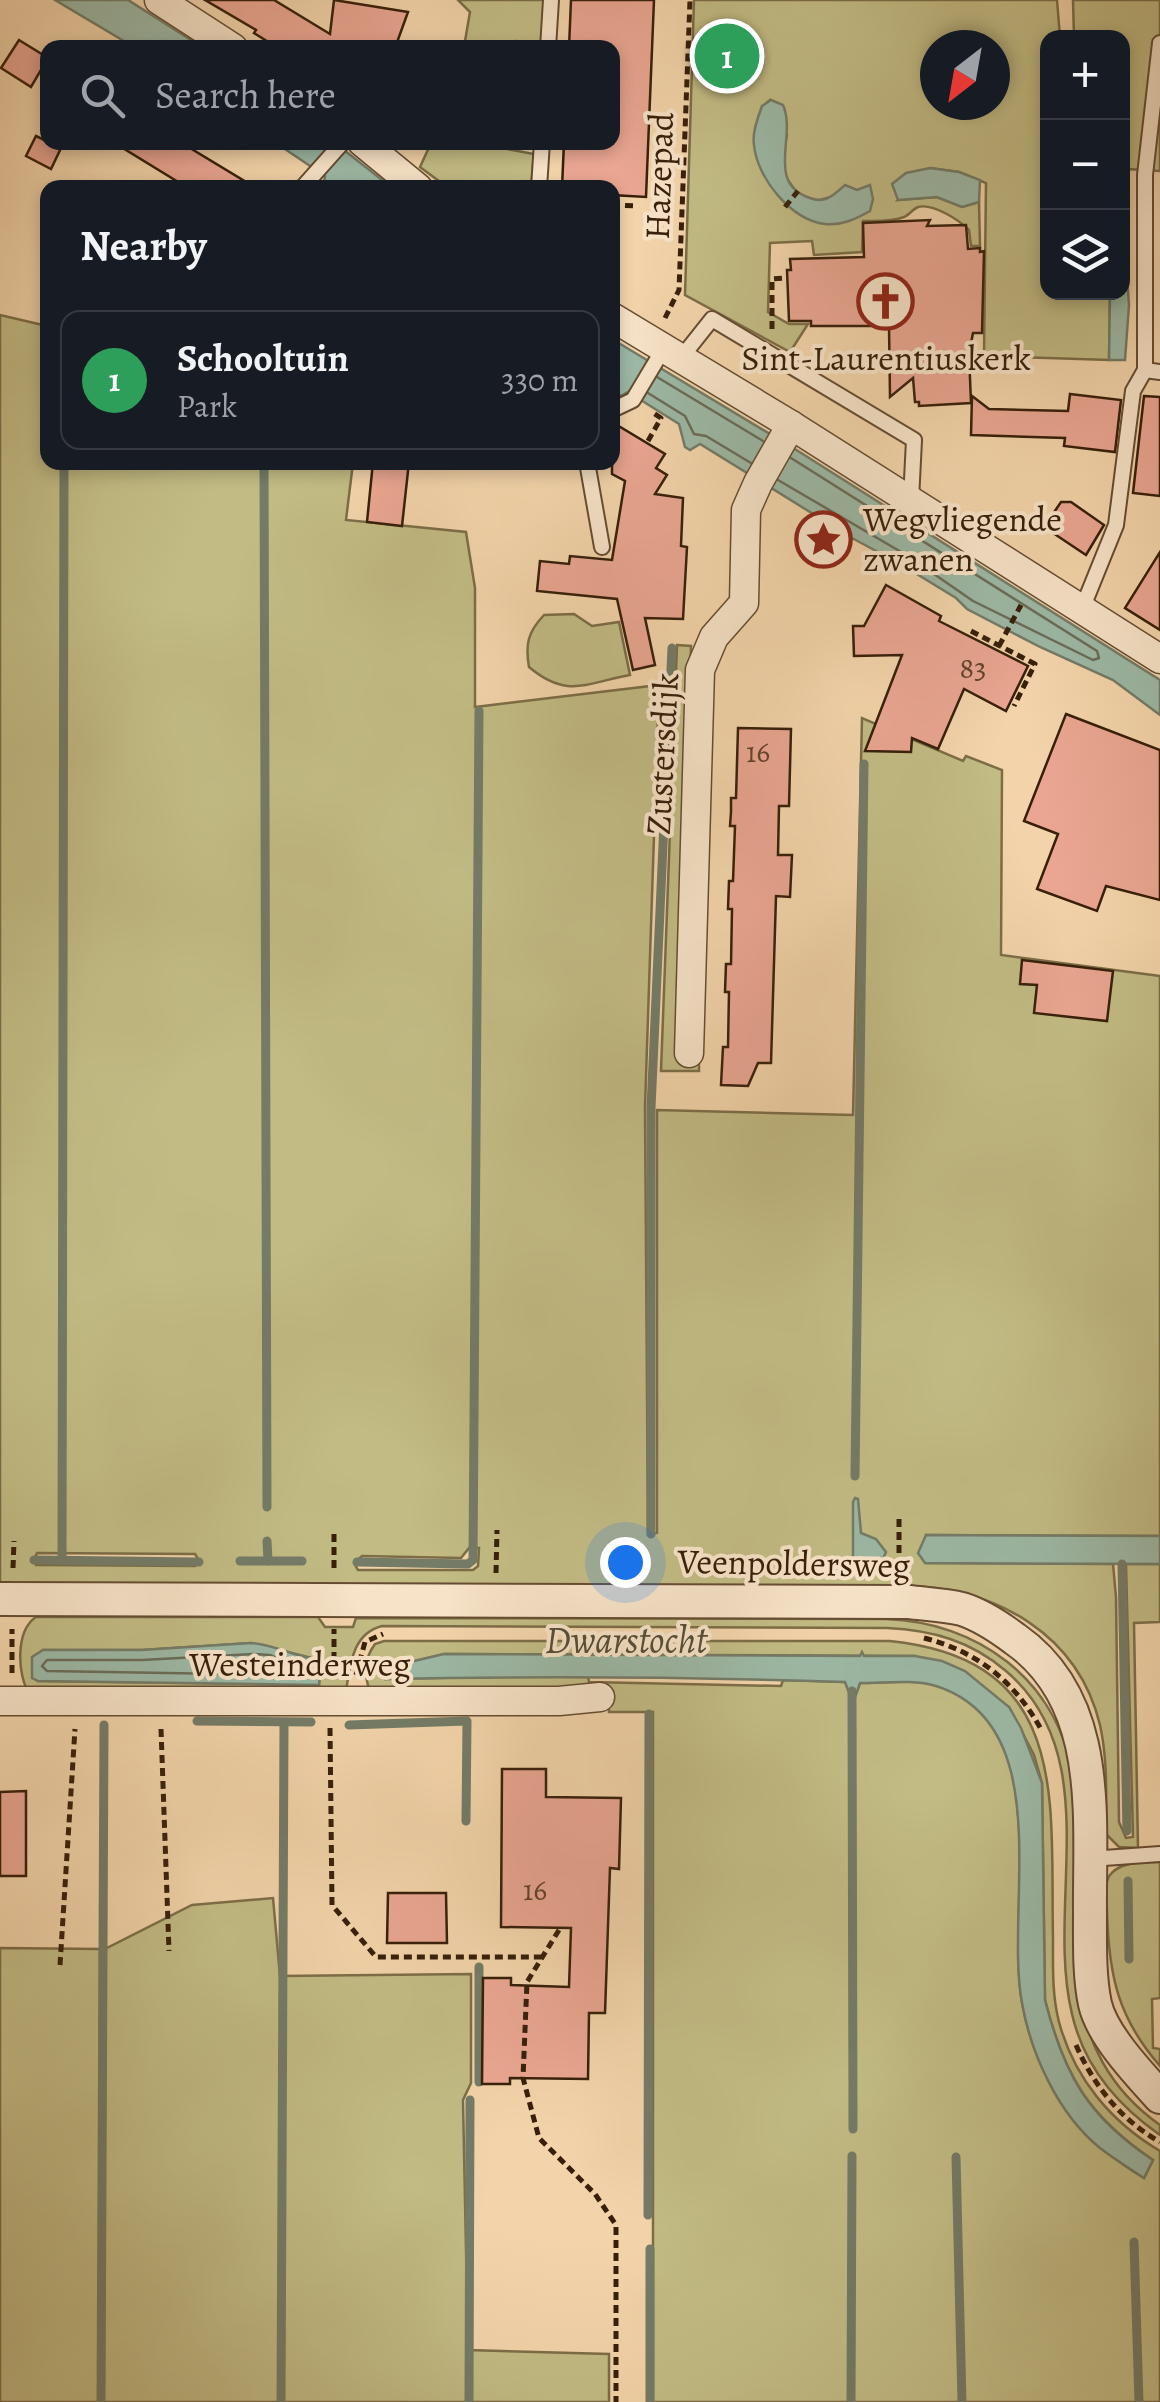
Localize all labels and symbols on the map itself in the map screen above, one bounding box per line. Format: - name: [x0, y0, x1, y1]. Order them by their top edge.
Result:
- pin: 1: [694, 18, 760, 94]
- north arrow: [920, 30, 1010, 120]
- street label: Hazepad: [633, 111, 685, 240]
- church icon: Sint-Laurentiuskerk: [856, 272, 916, 332]
- place label: Sint-Laurentiuskerk: [741, 334, 1031, 382]
- place label: Wegvliegende zwanen: [862, 495, 1062, 583]
- place icon: Wegvliegende zwanen: [794, 509, 854, 569]
- house number: 83: [959, 648, 987, 688]
- street label: Zustersdijk: [634, 672, 690, 836]
- house number: 16: [746, 732, 770, 772]
- your location: [600, 1537, 651, 1588]
- street label: Veenpoldersweg: [676, 1537, 911, 1589]
- water label: Dwarstocht: [545, 1614, 709, 1666]
- street label: Westeinderweg: [188, 1640, 411, 1688]
- house number: 16: [523, 1870, 547, 1910]

